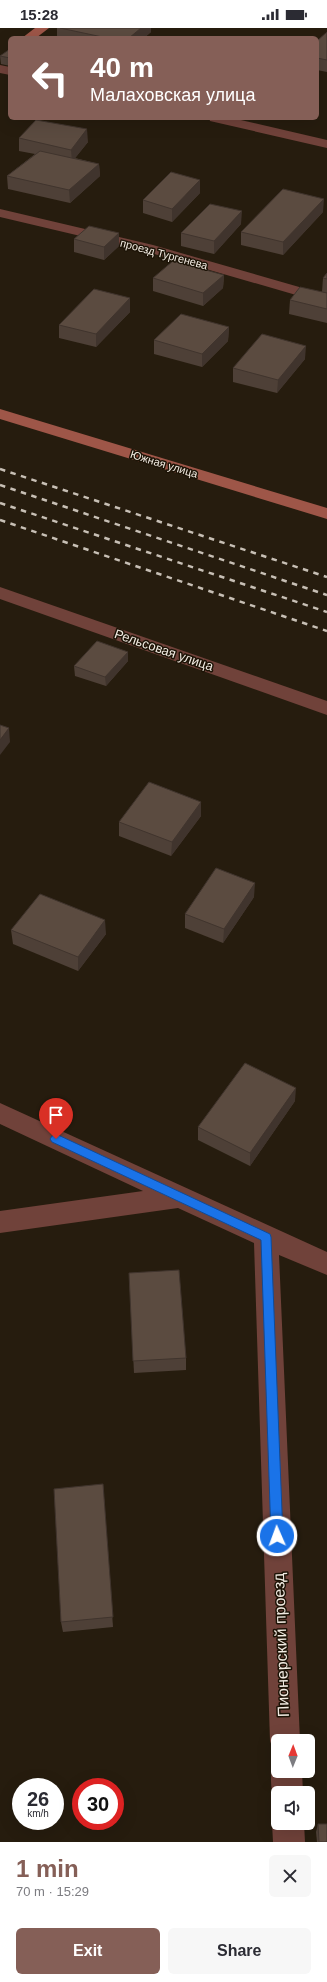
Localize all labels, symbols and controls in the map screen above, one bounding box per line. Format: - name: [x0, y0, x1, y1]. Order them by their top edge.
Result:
- text: 15:28: [20, 6, 58, 23]
- icon: left: [24, 52, 76, 104]
- text: 40 m: [90, 52, 154, 83]
- text: Малаховская улица: [90, 85, 255, 105]
- street label: проезд Тургенева: [119, 237, 210, 272]
- street label: Южная улица: [129, 448, 200, 480]
- street label: Рельсовая улица: [113, 626, 216, 674]
- pin: [39, 1098, 73, 1139]
- icon: arrive: [45, 1104, 67, 1126]
- position arrow: [256, 1515, 298, 1557]
- street label: Пионерский проезд: [270, 1572, 292, 1718]
- north arrow: [271, 1734, 315, 1778]
- map controls: [271, 1734, 315, 1830]
- speed limit sign: 30: [72, 1778, 124, 1830]
- button: sound: [271, 1786, 315, 1830]
- text: 26: [27, 1788, 49, 1810]
- text: km/h: [27, 1808, 49, 1819]
- text: 1 min: [16, 1855, 79, 1882]
- button: close: [269, 1855, 311, 1897]
- text: 70 m · 15:29: [16, 1884, 89, 1899]
- button: Exit: [16, 1928, 160, 1974]
- button: Share: [168, 1928, 311, 1974]

